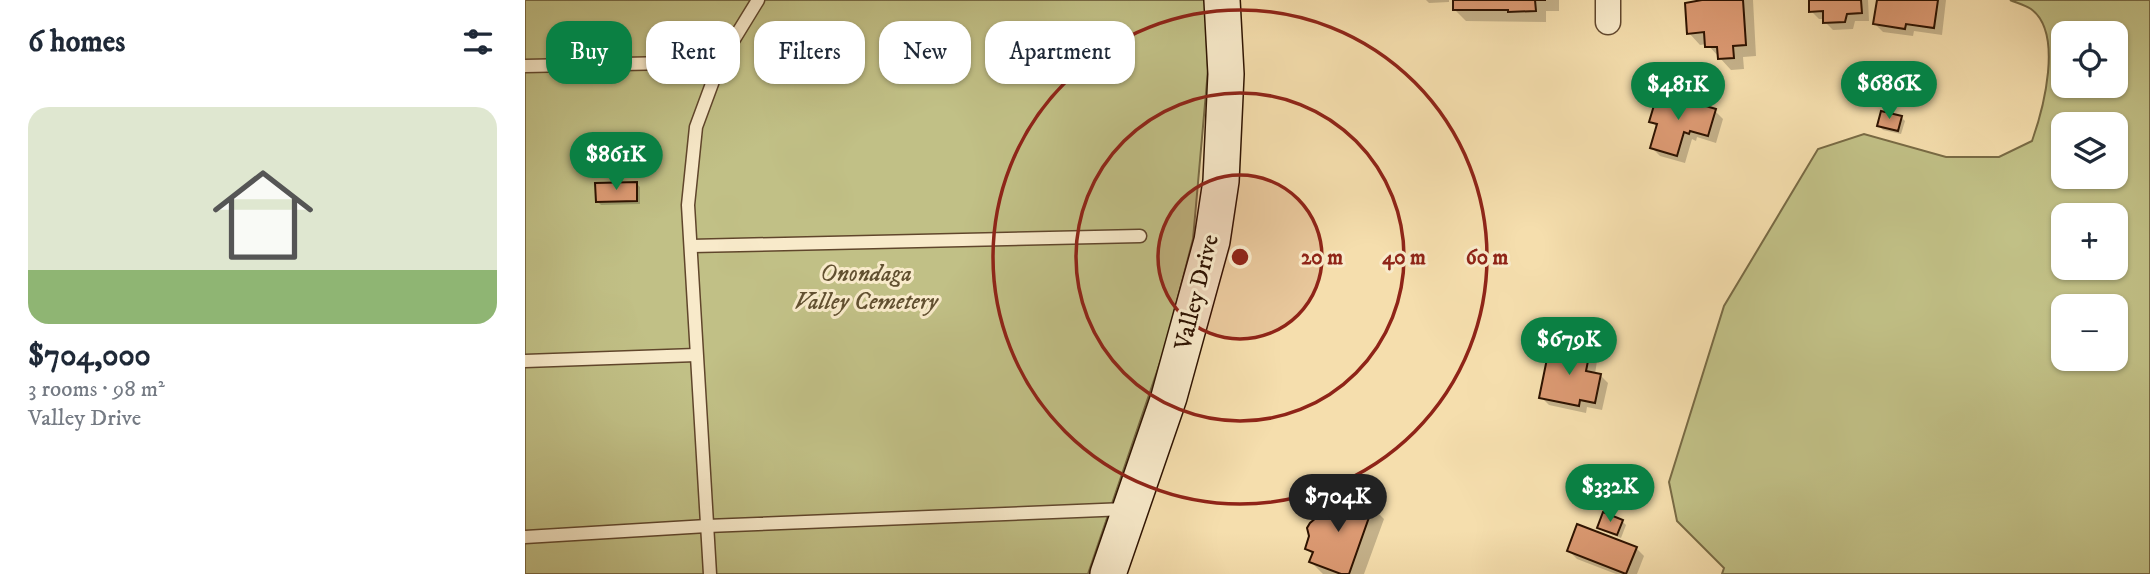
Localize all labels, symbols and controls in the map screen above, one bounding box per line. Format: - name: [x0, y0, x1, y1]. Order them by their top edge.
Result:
- chip: Buy: [546, 21, 632, 84]
- chip: Rent: [646, 21, 740, 84]
- chip: Filters: [754, 21, 865, 84]
- chip: New: [879, 21, 971, 84]
- chip: Apartment: [985, 21, 1135, 84]
- map controls: [2051, 21, 2128, 371]
- button: locate: [2051, 21, 2128, 98]
- icon: filters: [459, 23, 497, 61]
- text: 6 homes: [28, 24, 125, 61]
- pin: $686K: [1840, 61, 1938, 121]
- pin: $481K: [1629, 62, 1727, 122]
- text: $686K: [1857, 69, 1921, 98]
- text: $481K: [1647, 70, 1709, 99]
- button: layers: [2051, 112, 2128, 189]
- pin: $861K: [567, 132, 665, 192]
- text: $861K: [586, 140, 646, 169]
- icon: home: [200, 152, 326, 278]
- button: +: [2051, 203, 2128, 280]
- street label: Valley Drive: [1168, 231, 1226, 354]
- centre of rings: [1228, 245, 1252, 269]
- text: 20 m: [1301, 245, 1343, 271]
- text: 40 m: [1382, 245, 1426, 271]
- text: 60 m: [1466, 245, 1508, 271]
- park label: Onondaga Valley Cemetery: [794, 259, 939, 317]
- button: −: [2051, 294, 2128, 371]
- pin: $679K: [1520, 318, 1618, 377]
- text: $679K: [1537, 325, 1601, 354]
- text: $704,000: [28, 338, 151, 375]
- text: 3 rooms · 98 m²: [28, 375, 165, 404]
- text: Valley Drive: [28, 404, 141, 433]
- pin: $332K: [1561, 464, 1659, 524]
- text: $332K: [1581, 472, 1639, 501]
- pin: $704K: [1289, 475, 1387, 534]
- text: $704K: [1305, 482, 1371, 511]

